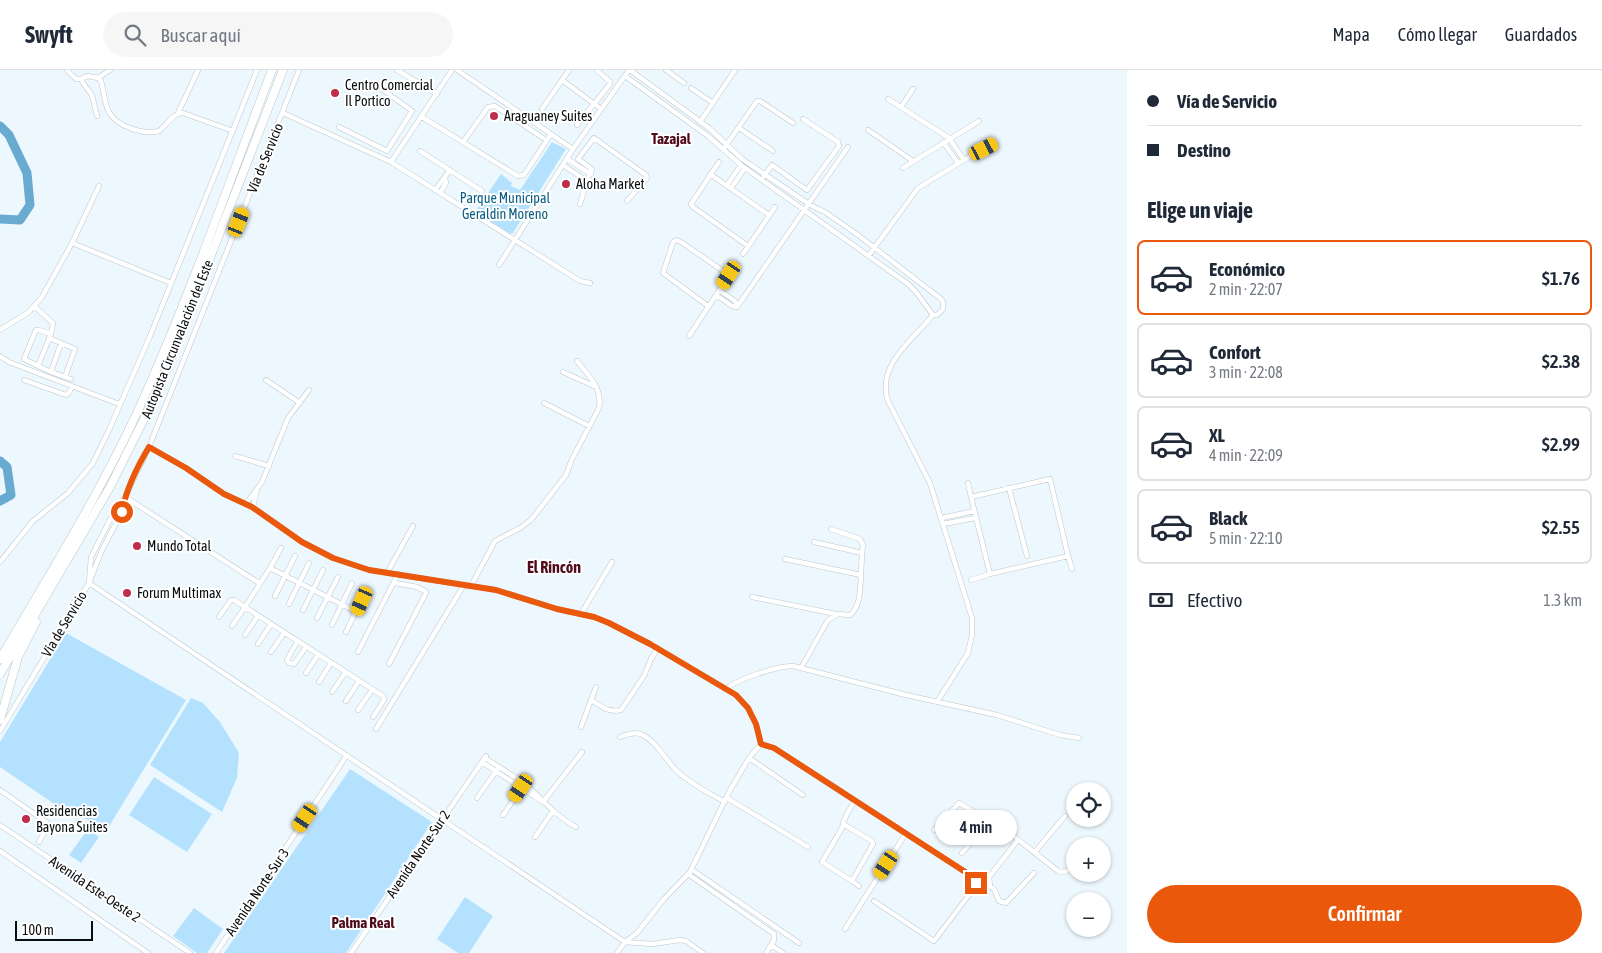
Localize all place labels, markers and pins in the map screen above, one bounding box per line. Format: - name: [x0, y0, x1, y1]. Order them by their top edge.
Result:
- place label: Centro Comercial Il Portico: [345, 77, 433, 109]
- marker: Centro Comercial Il Portico: [329, 87, 341, 99]
- place label: Araguaney Suites: [504, 108, 592, 124]
- marker: Araguaney Suites: [488, 110, 500, 122]
- place label: Aloha Market: [576, 176, 645, 192]
- marker: Aloha Market: [560, 178, 572, 190]
- place label: Mundo Total: [147, 538, 211, 554]
- marker: Mundo Total: [131, 540, 143, 552]
- place label: Forum Multimax: [137, 585, 222, 601]
- marker: Forum Multimax: [121, 587, 133, 599]
- place label: Residencias Bayona Suites: [36, 803, 108, 835]
- marker: Residencias Bayona Suites: [20, 813, 32, 825]

